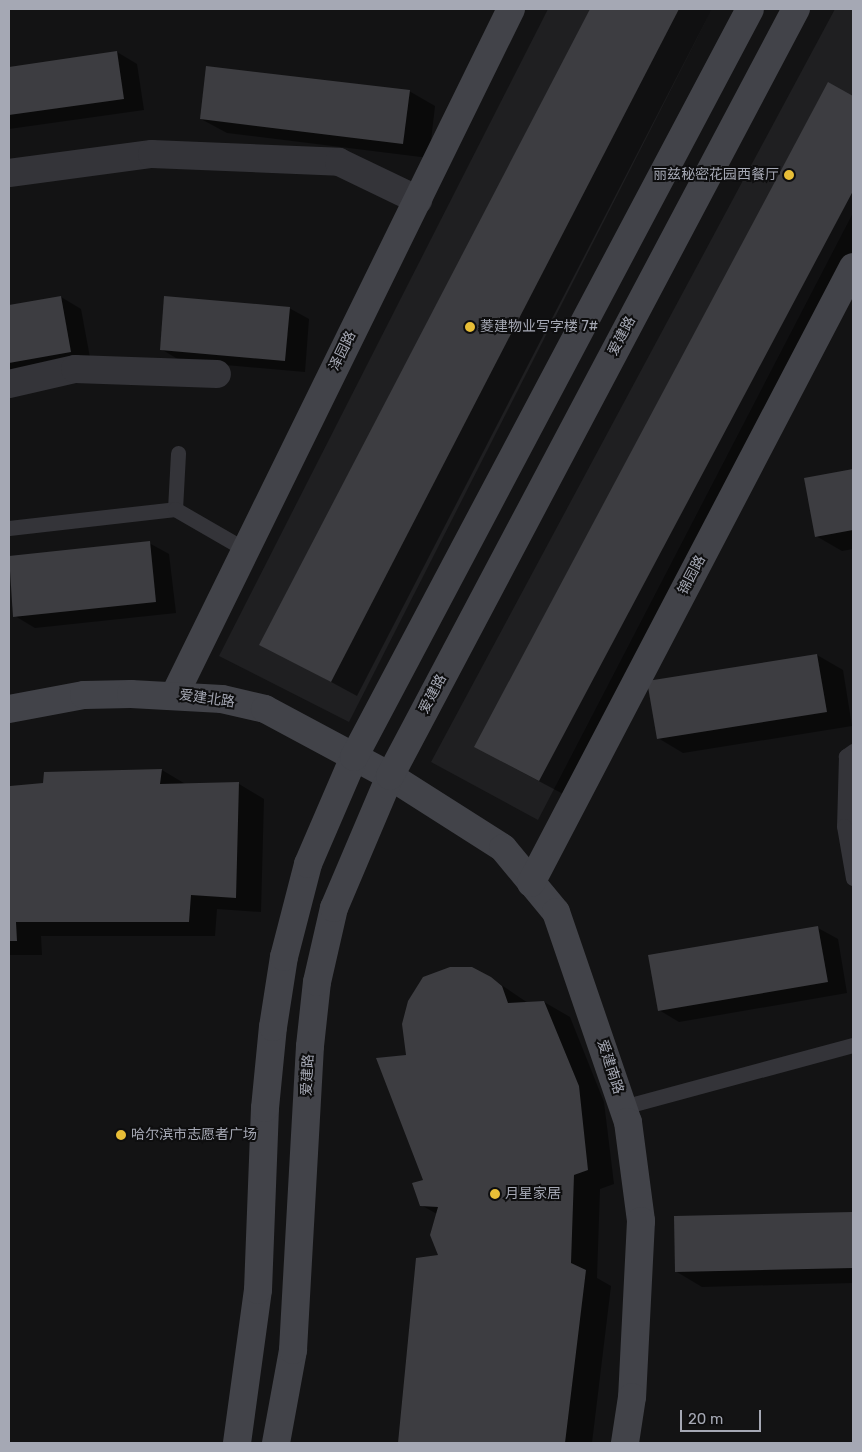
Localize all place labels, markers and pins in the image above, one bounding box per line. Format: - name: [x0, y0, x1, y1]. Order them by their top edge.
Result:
- place label: 丽兹秘密花园西餐厅: [653, 167, 779, 183]
- marker: 丽兹秘密花园西餐厅: [783, 169, 795, 181]
- place label: 菱建物业写字楼 7#: [480, 319, 598, 335]
- marker: 菱建物业写字楼 7#: [464, 321, 476, 333]
- place label: 哈尔滨市志愿者广场: [131, 1127, 257, 1143]
- marker: 哈尔滨市志愿者广场: [115, 1129, 127, 1141]
- place label: 月星家居: [505, 1186, 561, 1202]
- marker: 月星家居: [489, 1188, 501, 1200]

